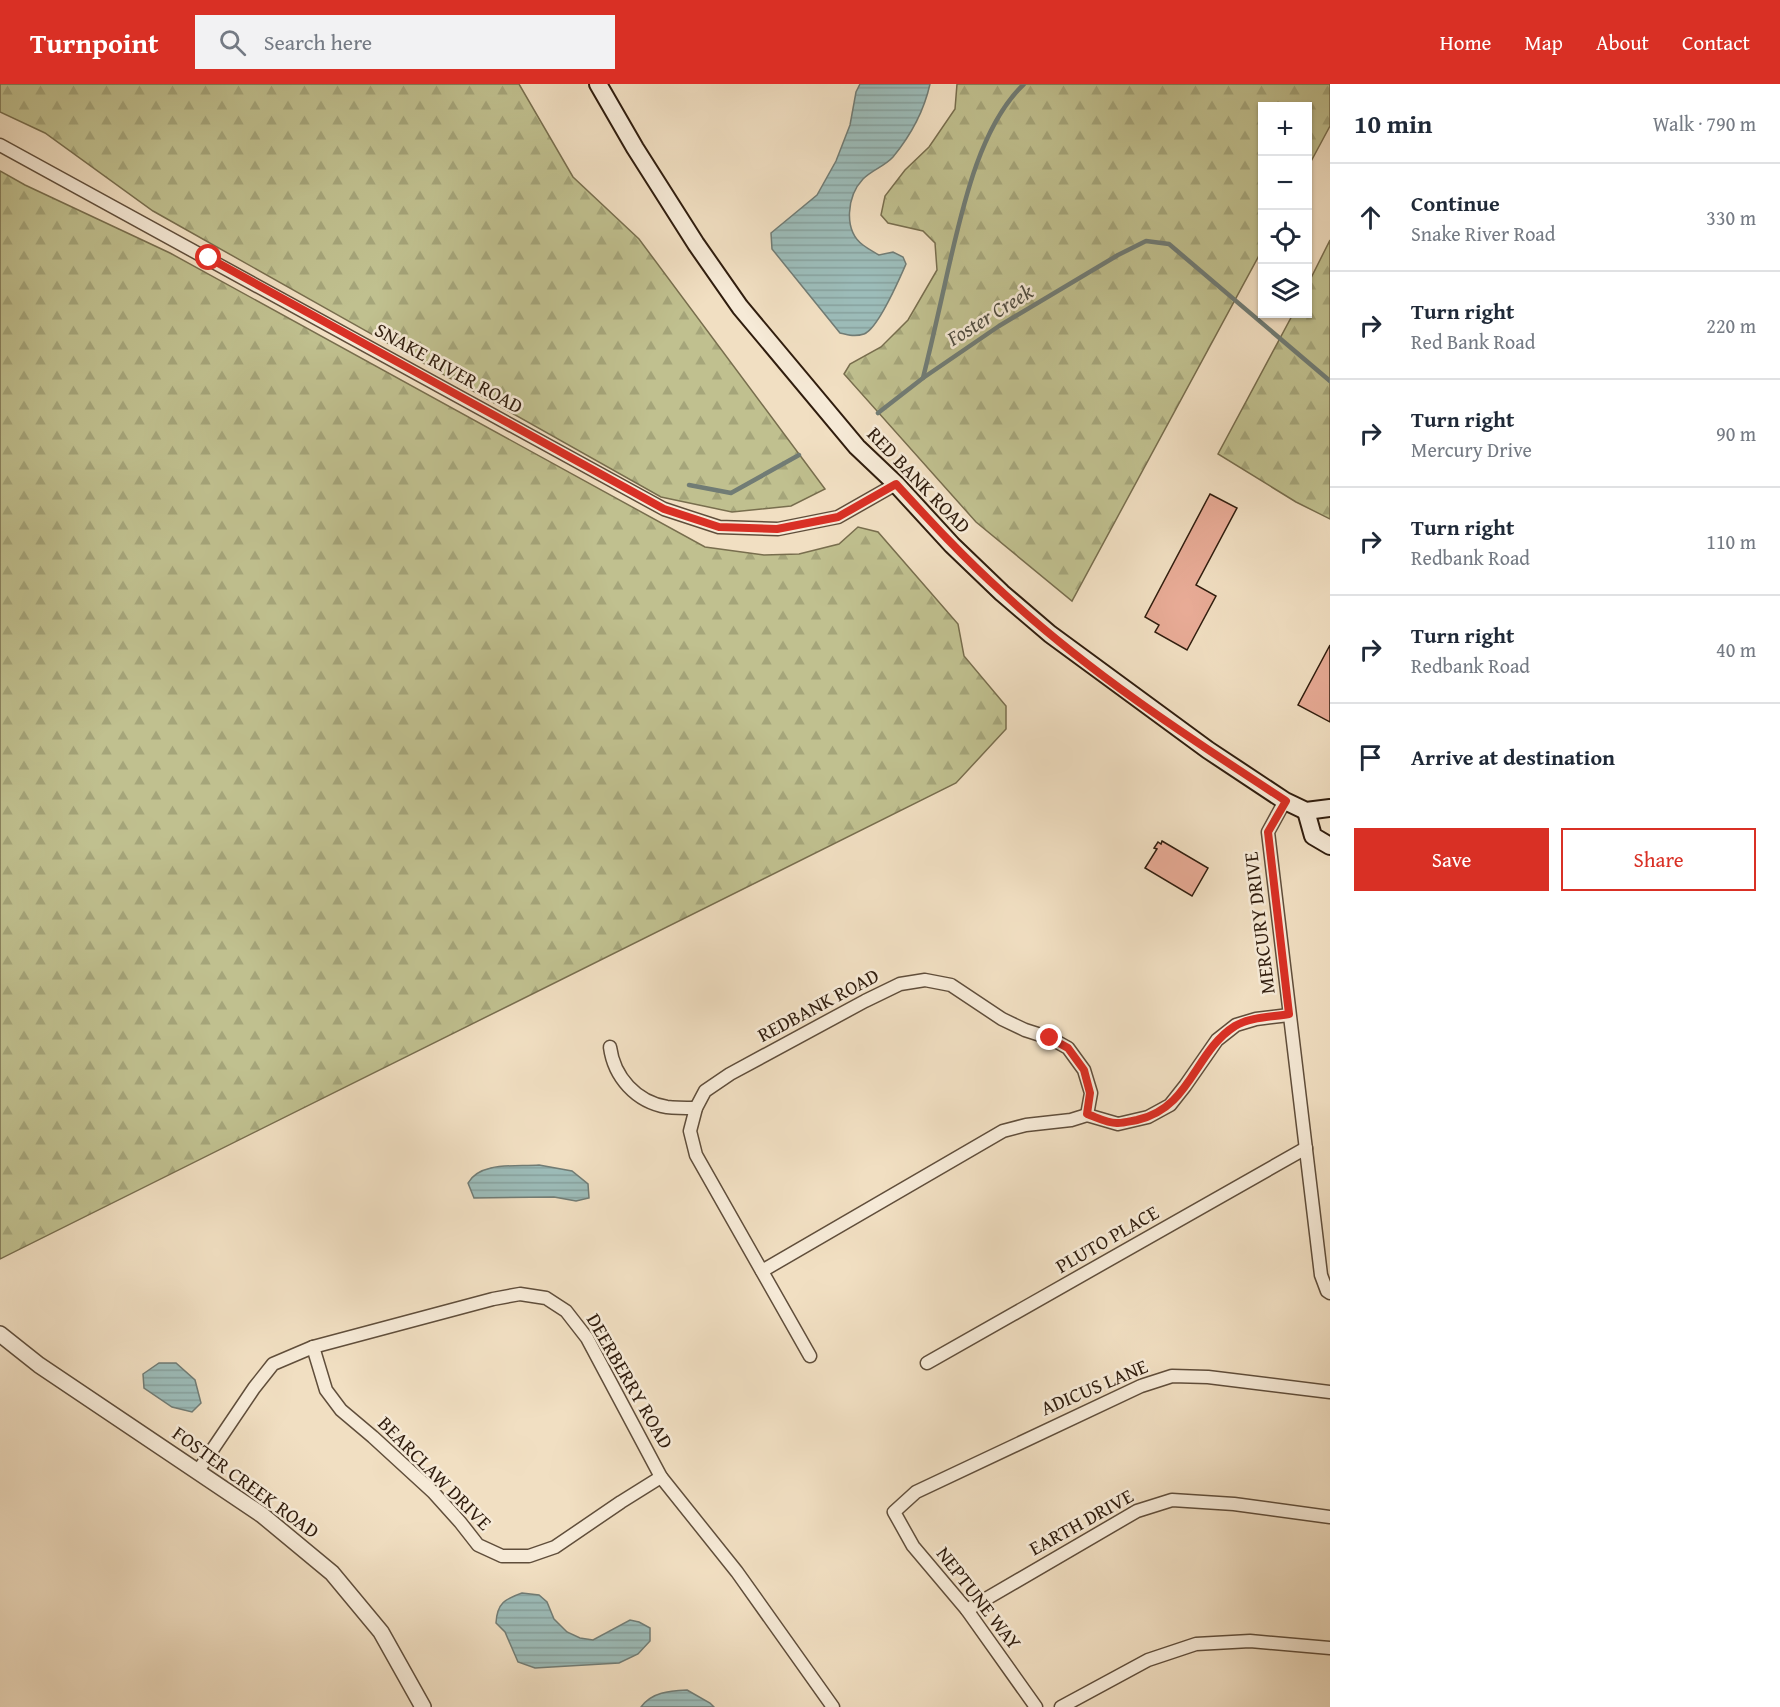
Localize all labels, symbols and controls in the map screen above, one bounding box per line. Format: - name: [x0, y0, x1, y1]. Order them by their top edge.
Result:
- search box: [195, 15, 615, 69]
- text: Turnpoint: [30, 22, 159, 63]
- icon: search: [216, 26, 249, 59]
- text: Search here: [264, 26, 372, 58]
- text: Home: [1440, 27, 1491, 58]
- text: Map: [1524, 27, 1563, 58]
- text: About: [1596, 27, 1649, 58]
- text: Contact: [1682, 27, 1750, 58]
- map controls: [1258, 102, 1312, 318]
- button: +: [1258, 102, 1312, 156]
- text: 10 min: [1354, 104, 1432, 143]
- text: Walk · 790 m: [1653, 109, 1756, 138]
- button: −: [1258, 156, 1312, 210]
- text: Continue: [1411, 187, 1500, 219]
- icon: ahead: [1354, 201, 1387, 234]
- text: 330 m: [1706, 203, 1756, 232]
- button: locate: [1258, 210, 1312, 264]
- text: Snake River Road: [1411, 219, 1555, 248]
- route start: [195, 244, 221, 270]
- button: layers: [1258, 264, 1312, 318]
- water label: Foster Creek: [940, 276, 1039, 354]
- text: Turn right: [1411, 295, 1514, 327]
- icon: right: [1354, 309, 1387, 342]
- text: 220 m: [1706, 311, 1756, 340]
- street label: SNAKE RIVER ROAD: [370, 315, 529, 420]
- text: Red Bank Road: [1411, 327, 1535, 356]
- text: Turn right: [1411, 403, 1514, 435]
- icon: right: [1354, 417, 1387, 450]
- text: 90 m: [1716, 419, 1756, 448]
- street label: RED BANK ROAD: [861, 420, 978, 539]
- text: Mercury Drive: [1411, 435, 1532, 464]
- text: Turn right: [1411, 511, 1514, 543]
- icon: right: [1354, 525, 1387, 558]
- text: 110 m: [1706, 527, 1756, 556]
- text: Redbank Road: [1411, 543, 1530, 572]
- text: Turn right: [1411, 619, 1514, 651]
- icon: right: [1354, 633, 1387, 666]
- text: 40 m: [1716, 635, 1756, 664]
- text: Redbank Road: [1411, 651, 1530, 680]
- icon: arrive: [1354, 741, 1387, 774]
- text: Arrive at destination: [1411, 741, 1615, 773]
- button: Save: [1354, 828, 1549, 891]
- button: Share: [1561, 828, 1756, 891]
- street label: MERCURY DRIVE: [1235, 850, 1282, 996]
- street label: REDBANK ROAD: [752, 960, 884, 1049]
- route end: [1036, 1024, 1062, 1050]
- street label: PLUTO PLACE: [1050, 1197, 1164, 1280]
- street label: DEERBERRY ROAD: [580, 1308, 681, 1454]
- street label: ADICUS LANE: [1036, 1351, 1152, 1422]
- street label: BEARCLAW DRIVE: [372, 1409, 499, 1536]
- street label: FOSTER CREEK ROAD: [167, 1418, 326, 1545]
- street label: EARTH DRIVE: [1023, 1481, 1138, 1562]
- street label: NEPTUNE WAY: [930, 1540, 1029, 1655]

